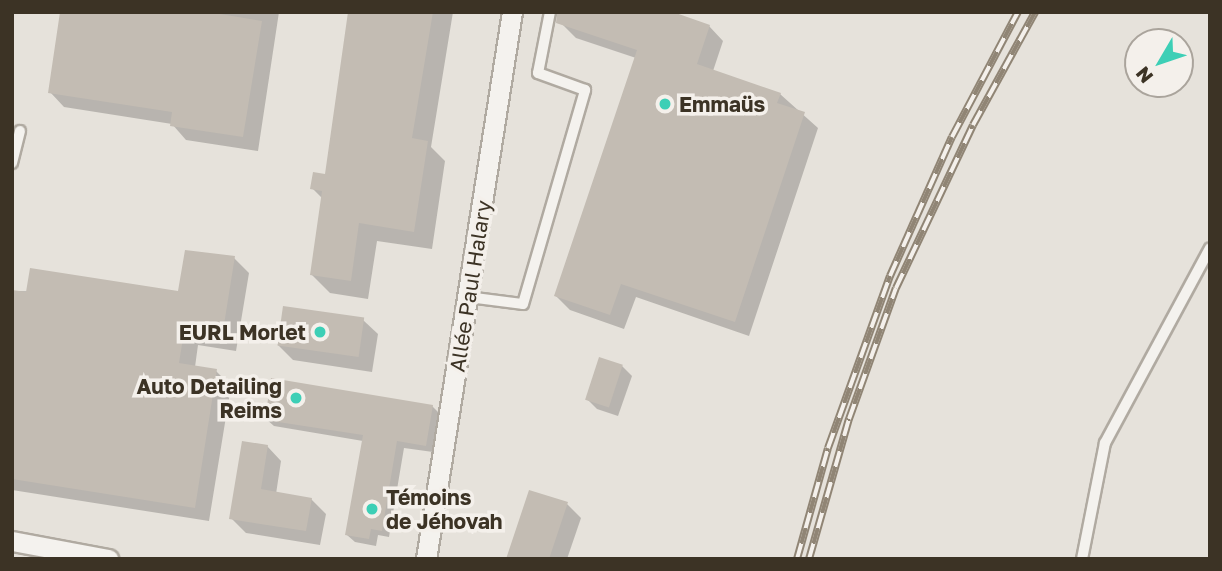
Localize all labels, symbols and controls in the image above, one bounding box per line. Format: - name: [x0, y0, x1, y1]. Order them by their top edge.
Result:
- north arrow: [1124, 28, 1194, 98]
- text: N: [1130, 62, 1157, 88]
- place label: Emmaüs: [679, 91, 765, 117]
- marker: Emmaüs: [657, 96, 673, 112]
- street label: Allée Paul Halary: [444, 198, 496, 374]
- place label: EURL Morlet: [179, 319, 306, 345]
- marker: EURL Morlet: [312, 324, 328, 340]
- place label: Auto Detailing Reims: [137, 373, 282, 423]
- marker: Auto Detailing Reims: [288, 390, 304, 406]
- place label: Témoins de Jéhovah: [386, 484, 503, 534]
- marker: Témoins de Jéhovah: [364, 501, 380, 517]

